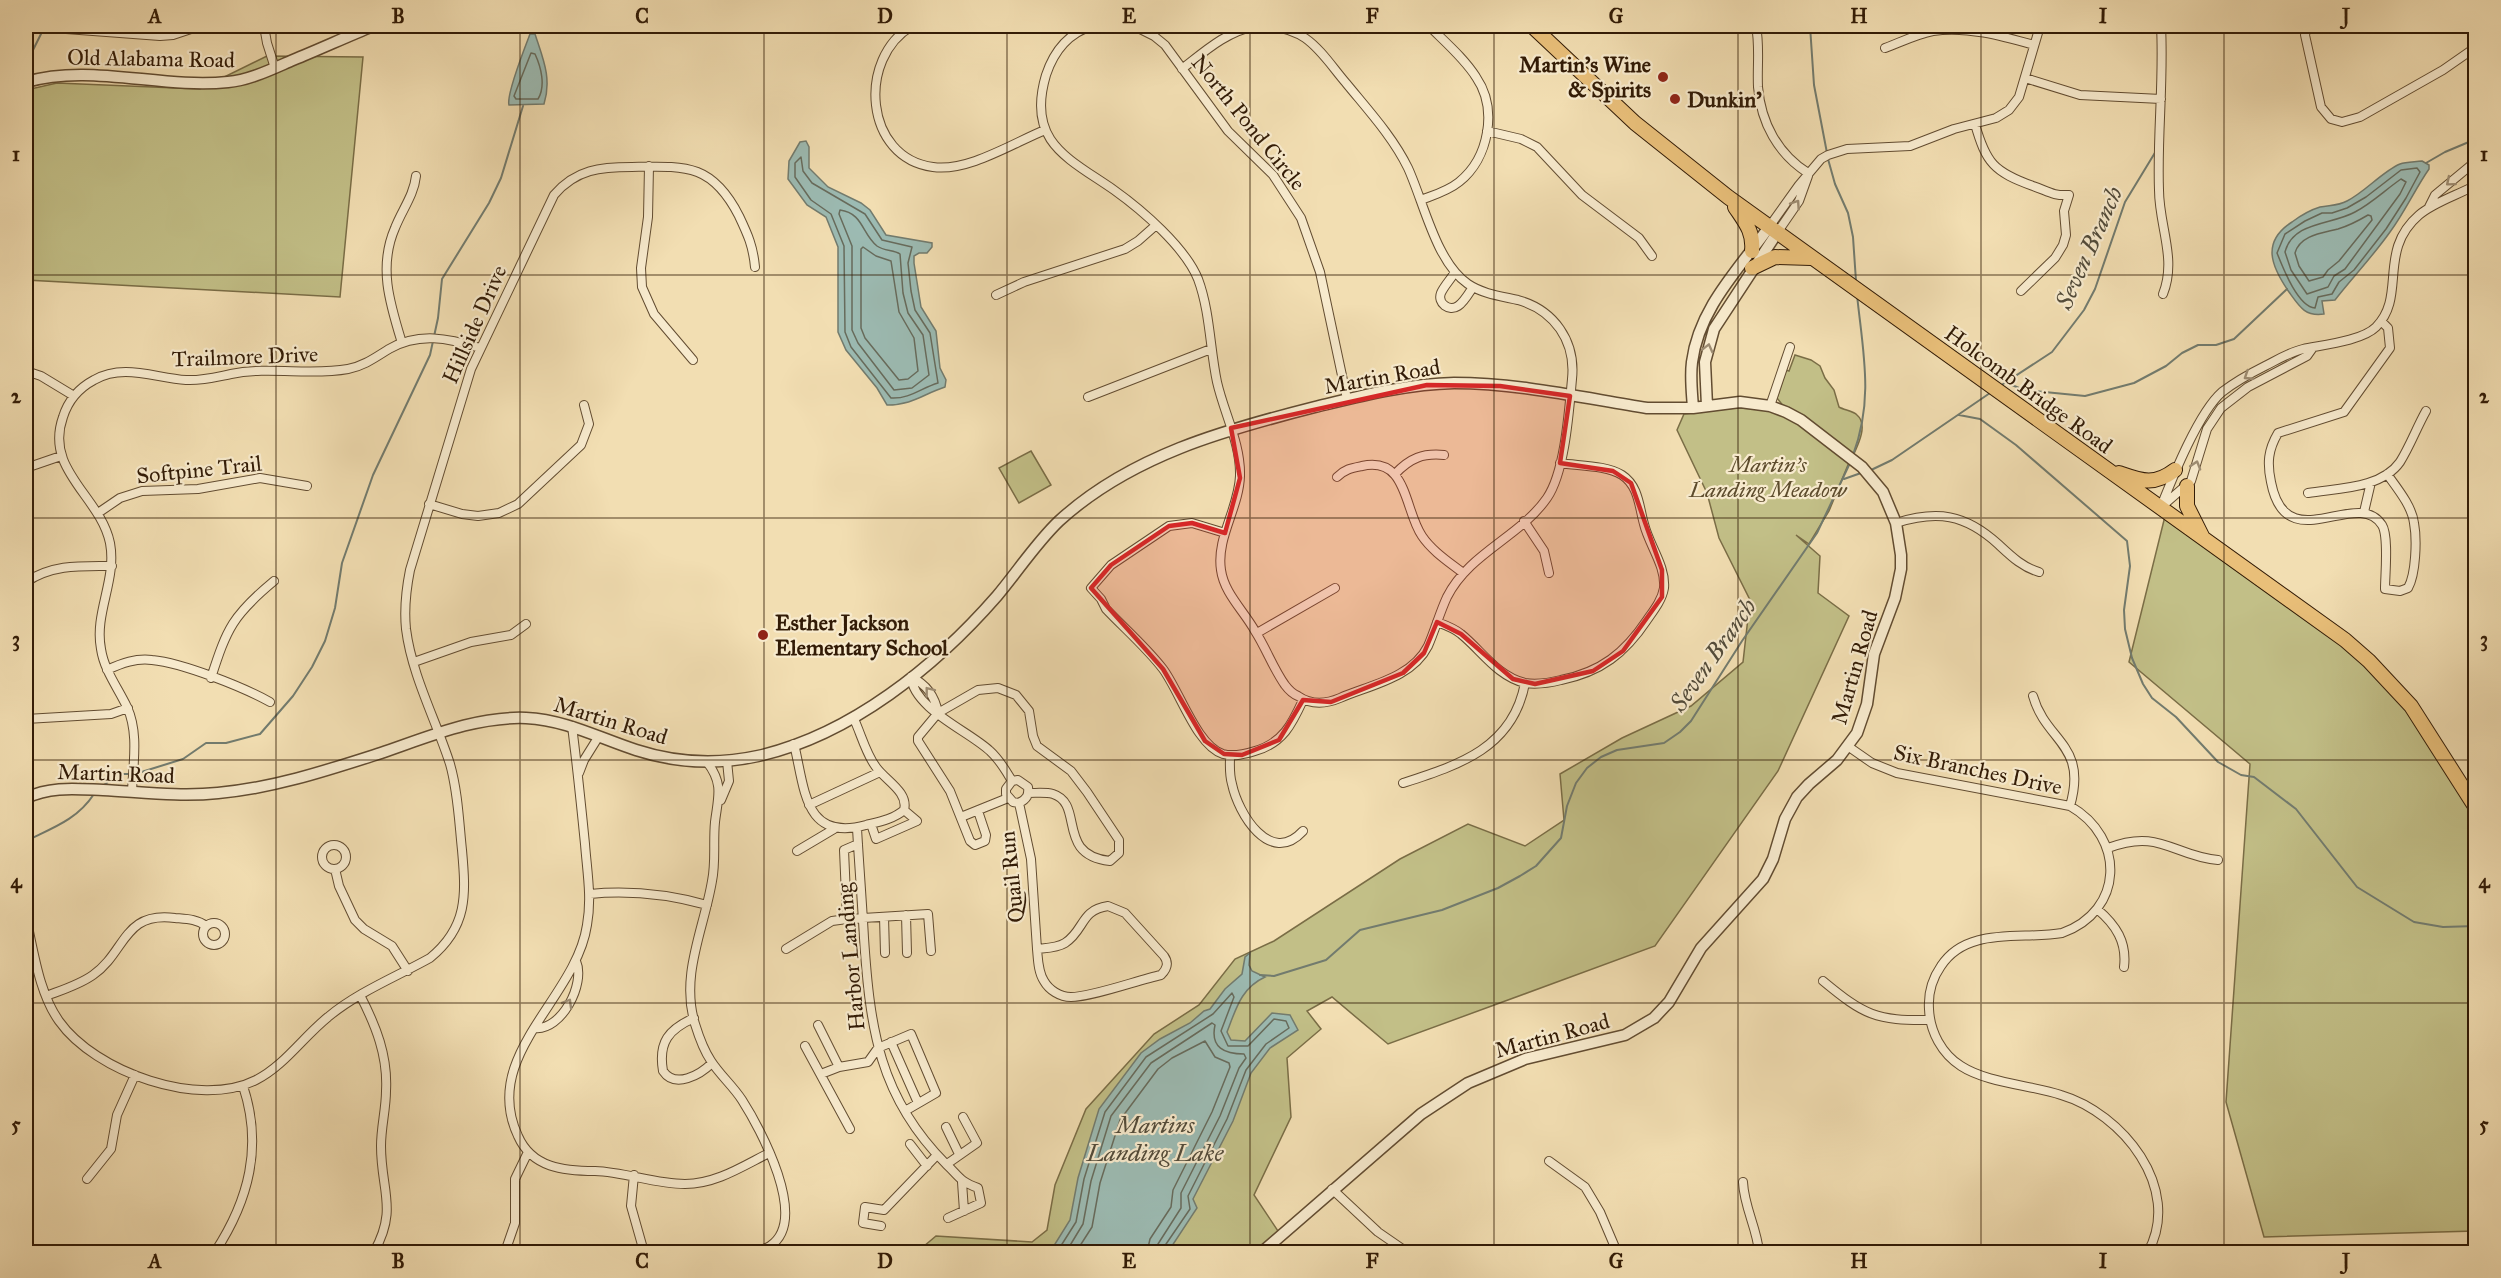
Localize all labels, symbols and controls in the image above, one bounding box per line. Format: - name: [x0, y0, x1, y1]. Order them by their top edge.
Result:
- text: A: [146, 4, 162, 28]
- text: B: [391, 4, 405, 28]
- text: C: [635, 4, 649, 28]
- text: D: [877, 4, 893, 28]
- text: E: [1122, 4, 1137, 28]
- text: F: [1365, 4, 1379, 28]
- text: G: [1609, 4, 1624, 28]
- text: H: [1850, 4, 1868, 28]
- text: I: [2099, 4, 2108, 28]
- text: J: [2339, 4, 2351, 30]
- street label: Old Alabama Road: [67, 44, 235, 73]
- street label: North Pond Circle: [1186, 49, 1312, 196]
- place label: Martin's Wine & Spirits: [1519, 51, 1651, 103]
- marker: Martin's Wine & Spirits: [1656, 70, 1670, 84]
- place label: Dunkin': [1687, 86, 1762, 113]
- marker: Dunkin': [1668, 92, 1682, 106]
- text: 1: [12, 142, 20, 166]
- text: 1: [2480, 142, 2488, 166]
- one-way arrow: [2446, 175, 2457, 186]
- water label: Seven Branch: [2048, 182, 2129, 315]
- one-way arrow: [1789, 200, 1800, 211]
- street label: Hillside Drive: [436, 261, 513, 388]
- street label: Holcomb Bridge Road: [1940, 319, 2118, 459]
- street label: Trailmore Drive: [171, 340, 319, 373]
- one-way arrow: [1701, 343, 1714, 353]
- street label: Martin Road: [1322, 353, 1442, 400]
- one-way arrow: [2244, 369, 2255, 380]
- text: 2: [11, 384, 22, 408]
- text: 2: [2479, 384, 2490, 408]
- street label: Softpine Trail: [135, 449, 263, 490]
- park label: Martin's Landing Meadow: [1688, 451, 1848, 503]
- one-way arrow: [2189, 460, 2201, 471]
- water label: Seven Branch: [1663, 593, 1763, 718]
- street label: Martin Road: [1825, 607, 1884, 727]
- place label: Esther Jackson Elementary School: [775, 609, 949, 661]
- text: 3: [12, 627, 20, 652]
- text: 3: [2480, 627, 2488, 652]
- marker: Esther Jackson Elementary School: [756, 628, 770, 642]
- one-way arrow: [925, 687, 936, 698]
- street label: Martin Road: [551, 690, 671, 751]
- street label: Six Branches Drive: [1891, 738, 2065, 801]
- street label: Martin Road: [57, 758, 175, 789]
- street label: Quail Run: [993, 830, 1030, 924]
- text: 4: [10, 869, 22, 894]
- text: 4: [2478, 869, 2490, 894]
- street label: Harbor Landing: [831, 881, 870, 1032]
- one-way arrow: [560, 999, 572, 1009]
- street label: Martin Road: [1492, 1007, 1612, 1064]
- water label: Martins Landing Lake: [1086, 1110, 1224, 1168]
- text: 5: [11, 1112, 21, 1136]
- text: 5: [2479, 1112, 2489, 1136]
- text: A: [146, 1249, 162, 1273]
- text: B: [391, 1249, 405, 1273]
- text: C: [635, 1249, 649, 1273]
- text: D: [877, 1249, 893, 1273]
- text: E: [1122, 1249, 1137, 1273]
- text: F: [1365, 1249, 1379, 1273]
- text: G: [1609, 1249, 1624, 1273]
- text: H: [1850, 1249, 1868, 1273]
- text: I: [2099, 1249, 2108, 1273]
- text: J: [2339, 1249, 2351, 1275]

